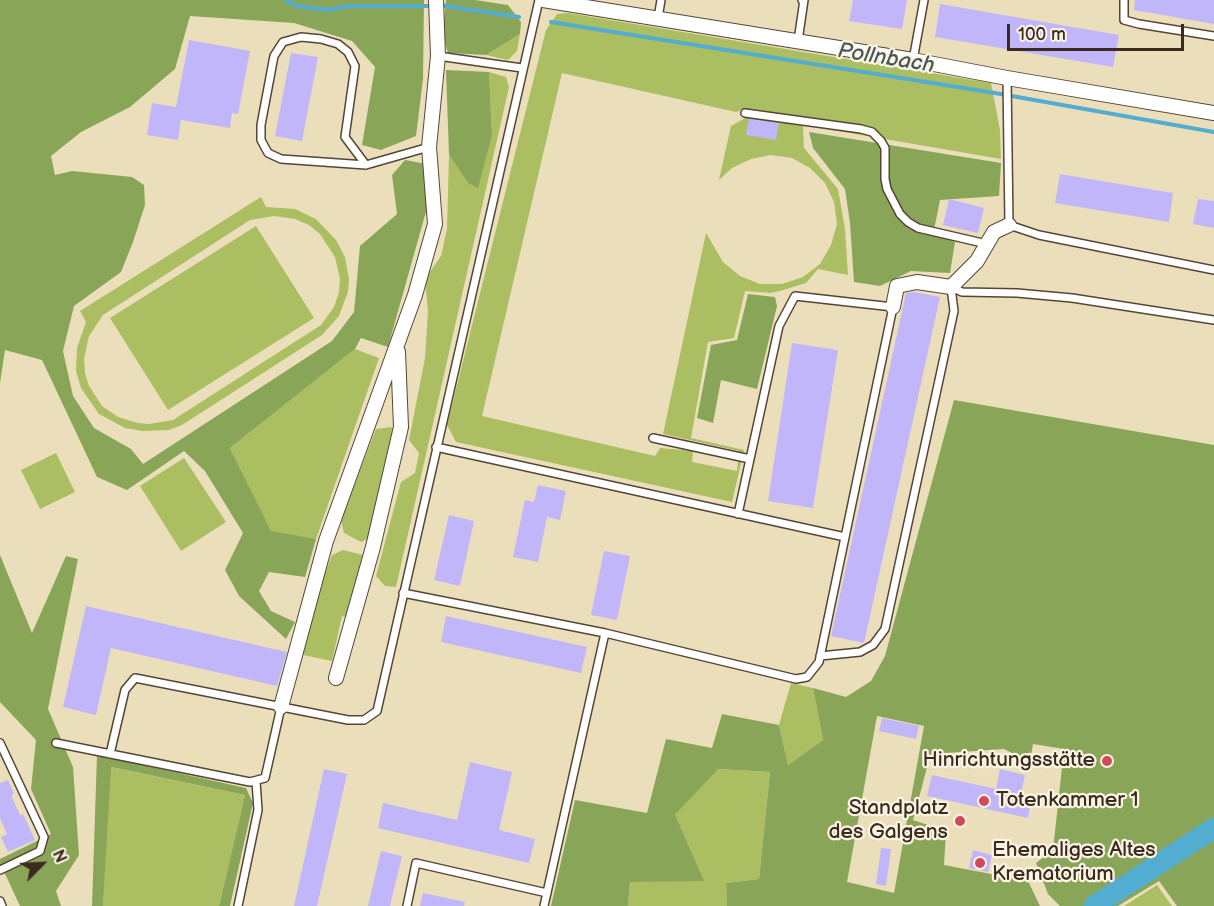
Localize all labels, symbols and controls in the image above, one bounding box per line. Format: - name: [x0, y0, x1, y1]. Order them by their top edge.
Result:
- scale bar: [1010, 12, 1187, 50]
- text: 100 m: [1018, 24, 1066, 45]
- water label: Pollnbach: [836, 38, 936, 80]
- place label: Hinrichtungsstätte: [922, 748, 1095, 774]
- marker: Hinrichtungsstätte: [1100, 754, 1114, 768]
- place label: Totenkammer 1: [996, 788, 1139, 814]
- marker: Totenkammer 1: [977, 794, 991, 808]
- place label: Standplatz des Galgens: [828, 796, 948, 846]
- marker: Standplatz des Galgens: [953, 814, 967, 828]
- north arrow: [12, 834, 72, 894]
- place label: Ehemaliges Altes Krematorium: [992, 838, 1156, 888]
- text: N: [48, 847, 70, 866]
- marker: Ehemaliges Altes Krematorium: [973, 856, 987, 870]

